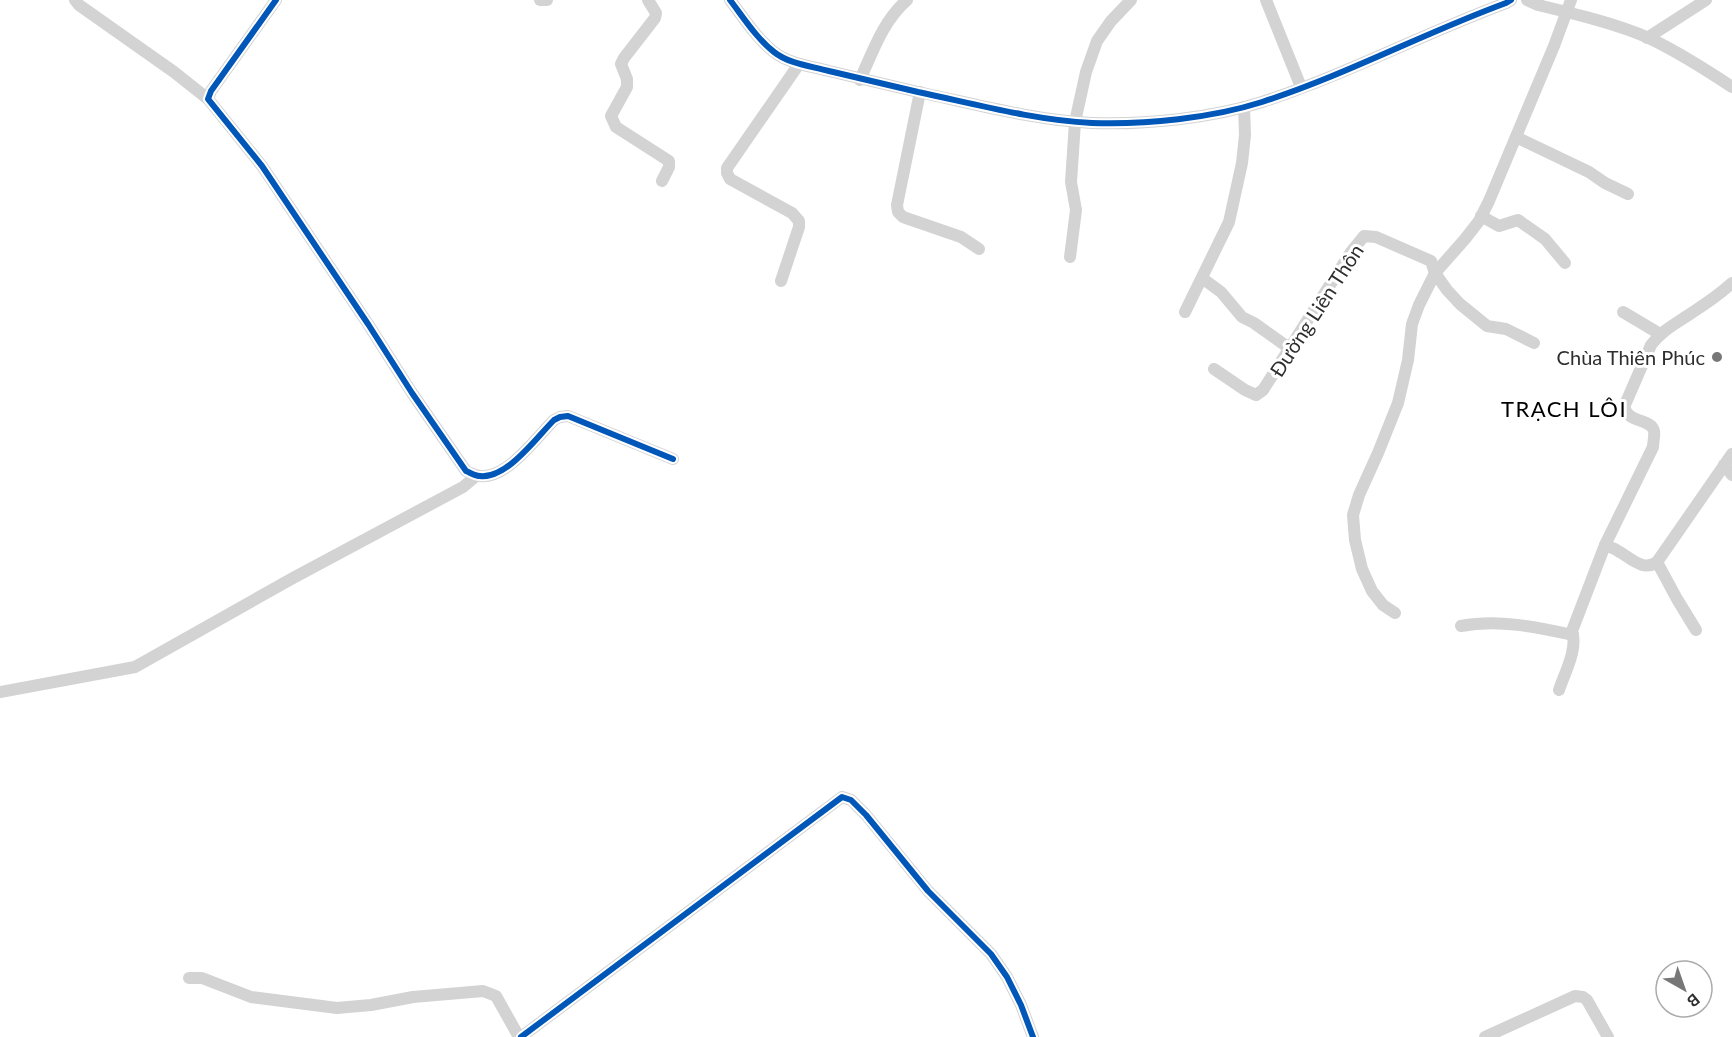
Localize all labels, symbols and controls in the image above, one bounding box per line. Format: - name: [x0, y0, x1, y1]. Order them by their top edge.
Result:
- street label: Đường Liên Thôn: [1264, 239, 1368, 381]
- place label: Chùa Thiên Phúc: [1557, 345, 1705, 369]
- marker: Chùa Thiên Phúc: [1710, 350, 1724, 364]
- district label: TRẠCH LÔI: [1501, 395, 1627, 422]
- north arrow: [1654, 959, 1714, 1019]
- text: B: [1684, 990, 1704, 1012]

